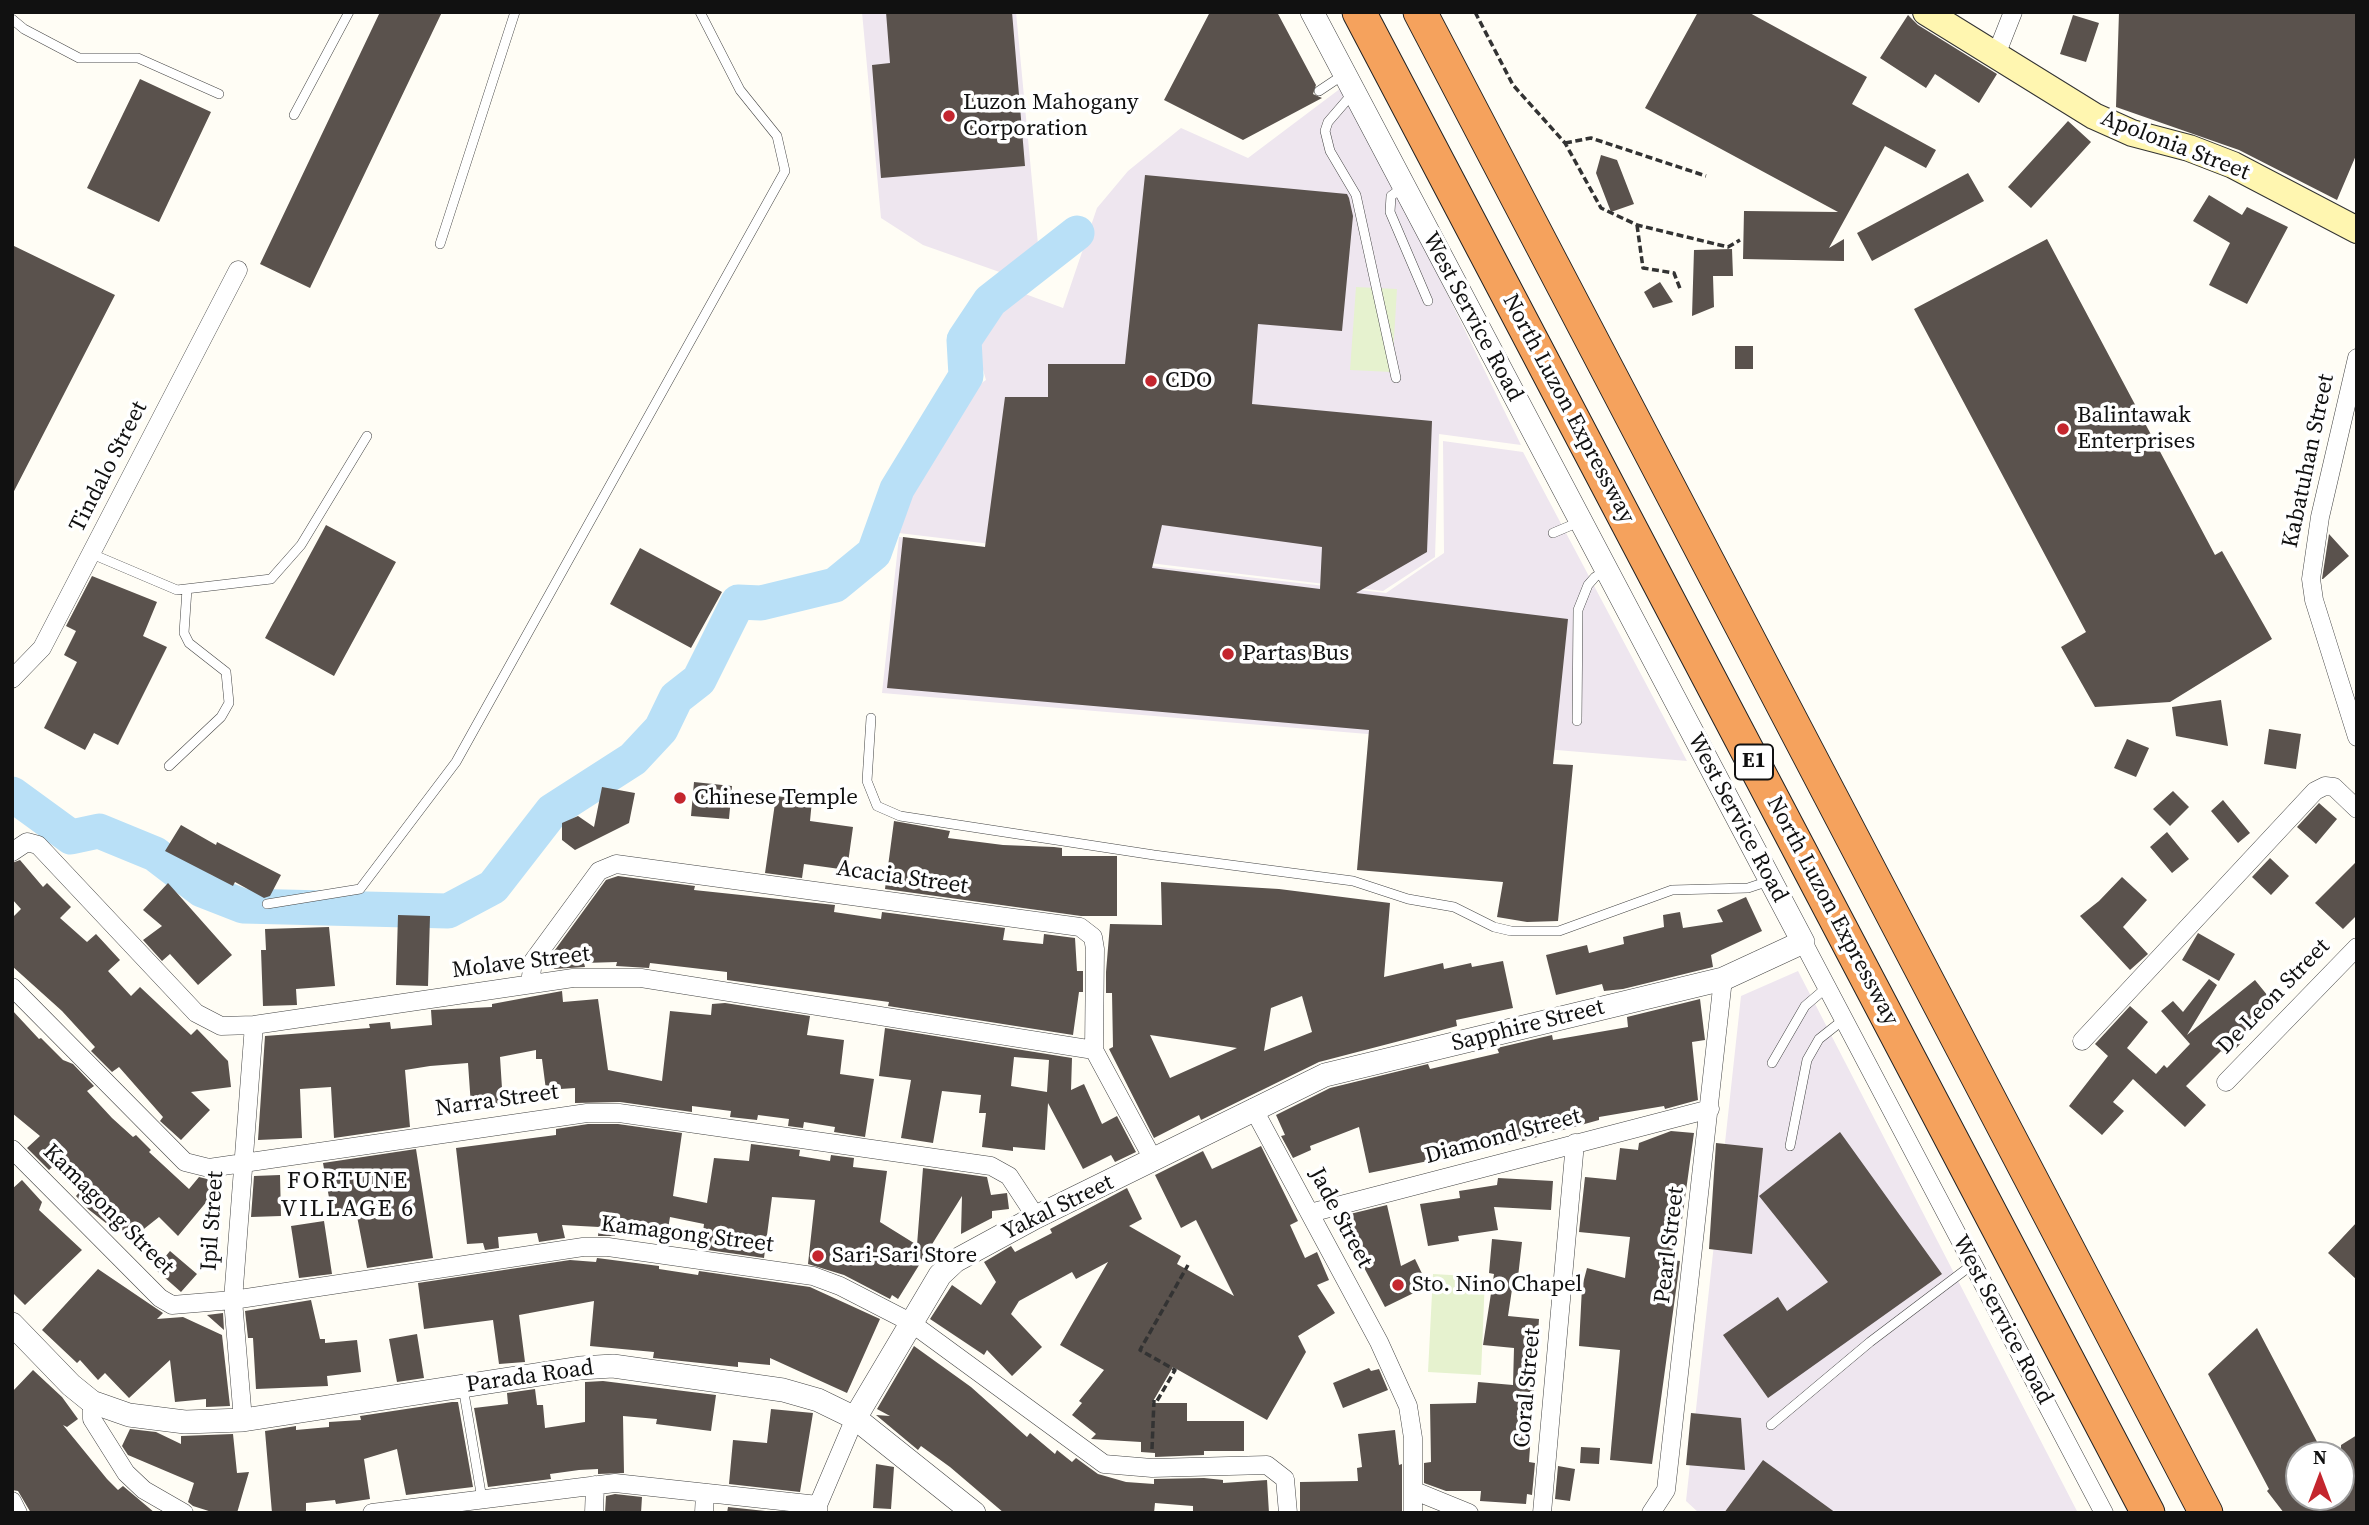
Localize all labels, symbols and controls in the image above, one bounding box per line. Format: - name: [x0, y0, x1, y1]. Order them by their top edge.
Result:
- place label: Luzon Mahogany Corporation: [963, 89, 1138, 143]
- street label: Apolonia Street: [2097, 105, 2253, 187]
- marker: Luzon Mahogany Corporation: [941, 108, 957, 124]
- street label: West Service Road: [1416, 228, 1528, 406]
- street label: North Luzon Expressway: [1496, 290, 1640, 528]
- place label: CDO: [1165, 367, 1212, 395]
- street label: Kabatuhan Street: [2277, 372, 2341, 550]
- marker: CDO: [1143, 373, 1159, 389]
- street label: Tindalo Street: [64, 397, 154, 537]
- place label: Balintawak Enterprises: [2077, 402, 2195, 456]
- marker: Balintawak Enterprises: [2055, 421, 2071, 437]
- place label: Partas Bus: [1242, 640, 1349, 668]
- marker: Partas Bus: [1220, 646, 1236, 662]
- street label: West Service Road: [1681, 729, 1793, 907]
- road number: E1: [1735, 744, 1773, 780]
- place label: Chinese Temple: [694, 784, 858, 812]
- marker: Chinese Temple: [672, 790, 688, 806]
- street label: North Luzon Expressway: [1760, 792, 1904, 1030]
- street label: Acacia Street: [835, 855, 969, 901]
- street label: De Leon Street: [2212, 933, 2336, 1061]
- street label: Molave Street: [451, 941, 591, 985]
- street label: Sapphire Street: [1449, 994, 1607, 1058]
- street label: Narra Street: [434, 1079, 560, 1123]
- street label: Diamond Street: [1422, 1103, 1584, 1171]
- street label: Kamagong Street: [37, 1139, 179, 1281]
- street label: Jade Street: [1302, 1163, 1378, 1273]
- district label: FORTUNE VILLAGE 6: [282, 1168, 414, 1224]
- street label: Yakal Street: [998, 1169, 1118, 1247]
- street label: Ipil Street: [196, 1170, 230, 1272]
- street label: Pearl Street: [1649, 1185, 1691, 1305]
- street label: Kamagong Street: [599, 1211, 775, 1259]
- street label: West Service Road: [1946, 1231, 2058, 1409]
- place label: Sari-Sari Store: [832, 1242, 977, 1270]
- marker: Sari-Sari Store: [810, 1248, 826, 1264]
- place label: Sto. Nino Chapel: [1412, 1271, 1582, 1299]
- marker: Sto. Nino Chapel: [1390, 1277, 1406, 1293]
- street label: Coral Street: [1509, 1327, 1547, 1449]
- street label: Parada Road: [465, 1354, 595, 1400]
- north arrow: [2285, 1441, 2355, 1511]
- text: N: [2313, 1444, 2327, 1470]

